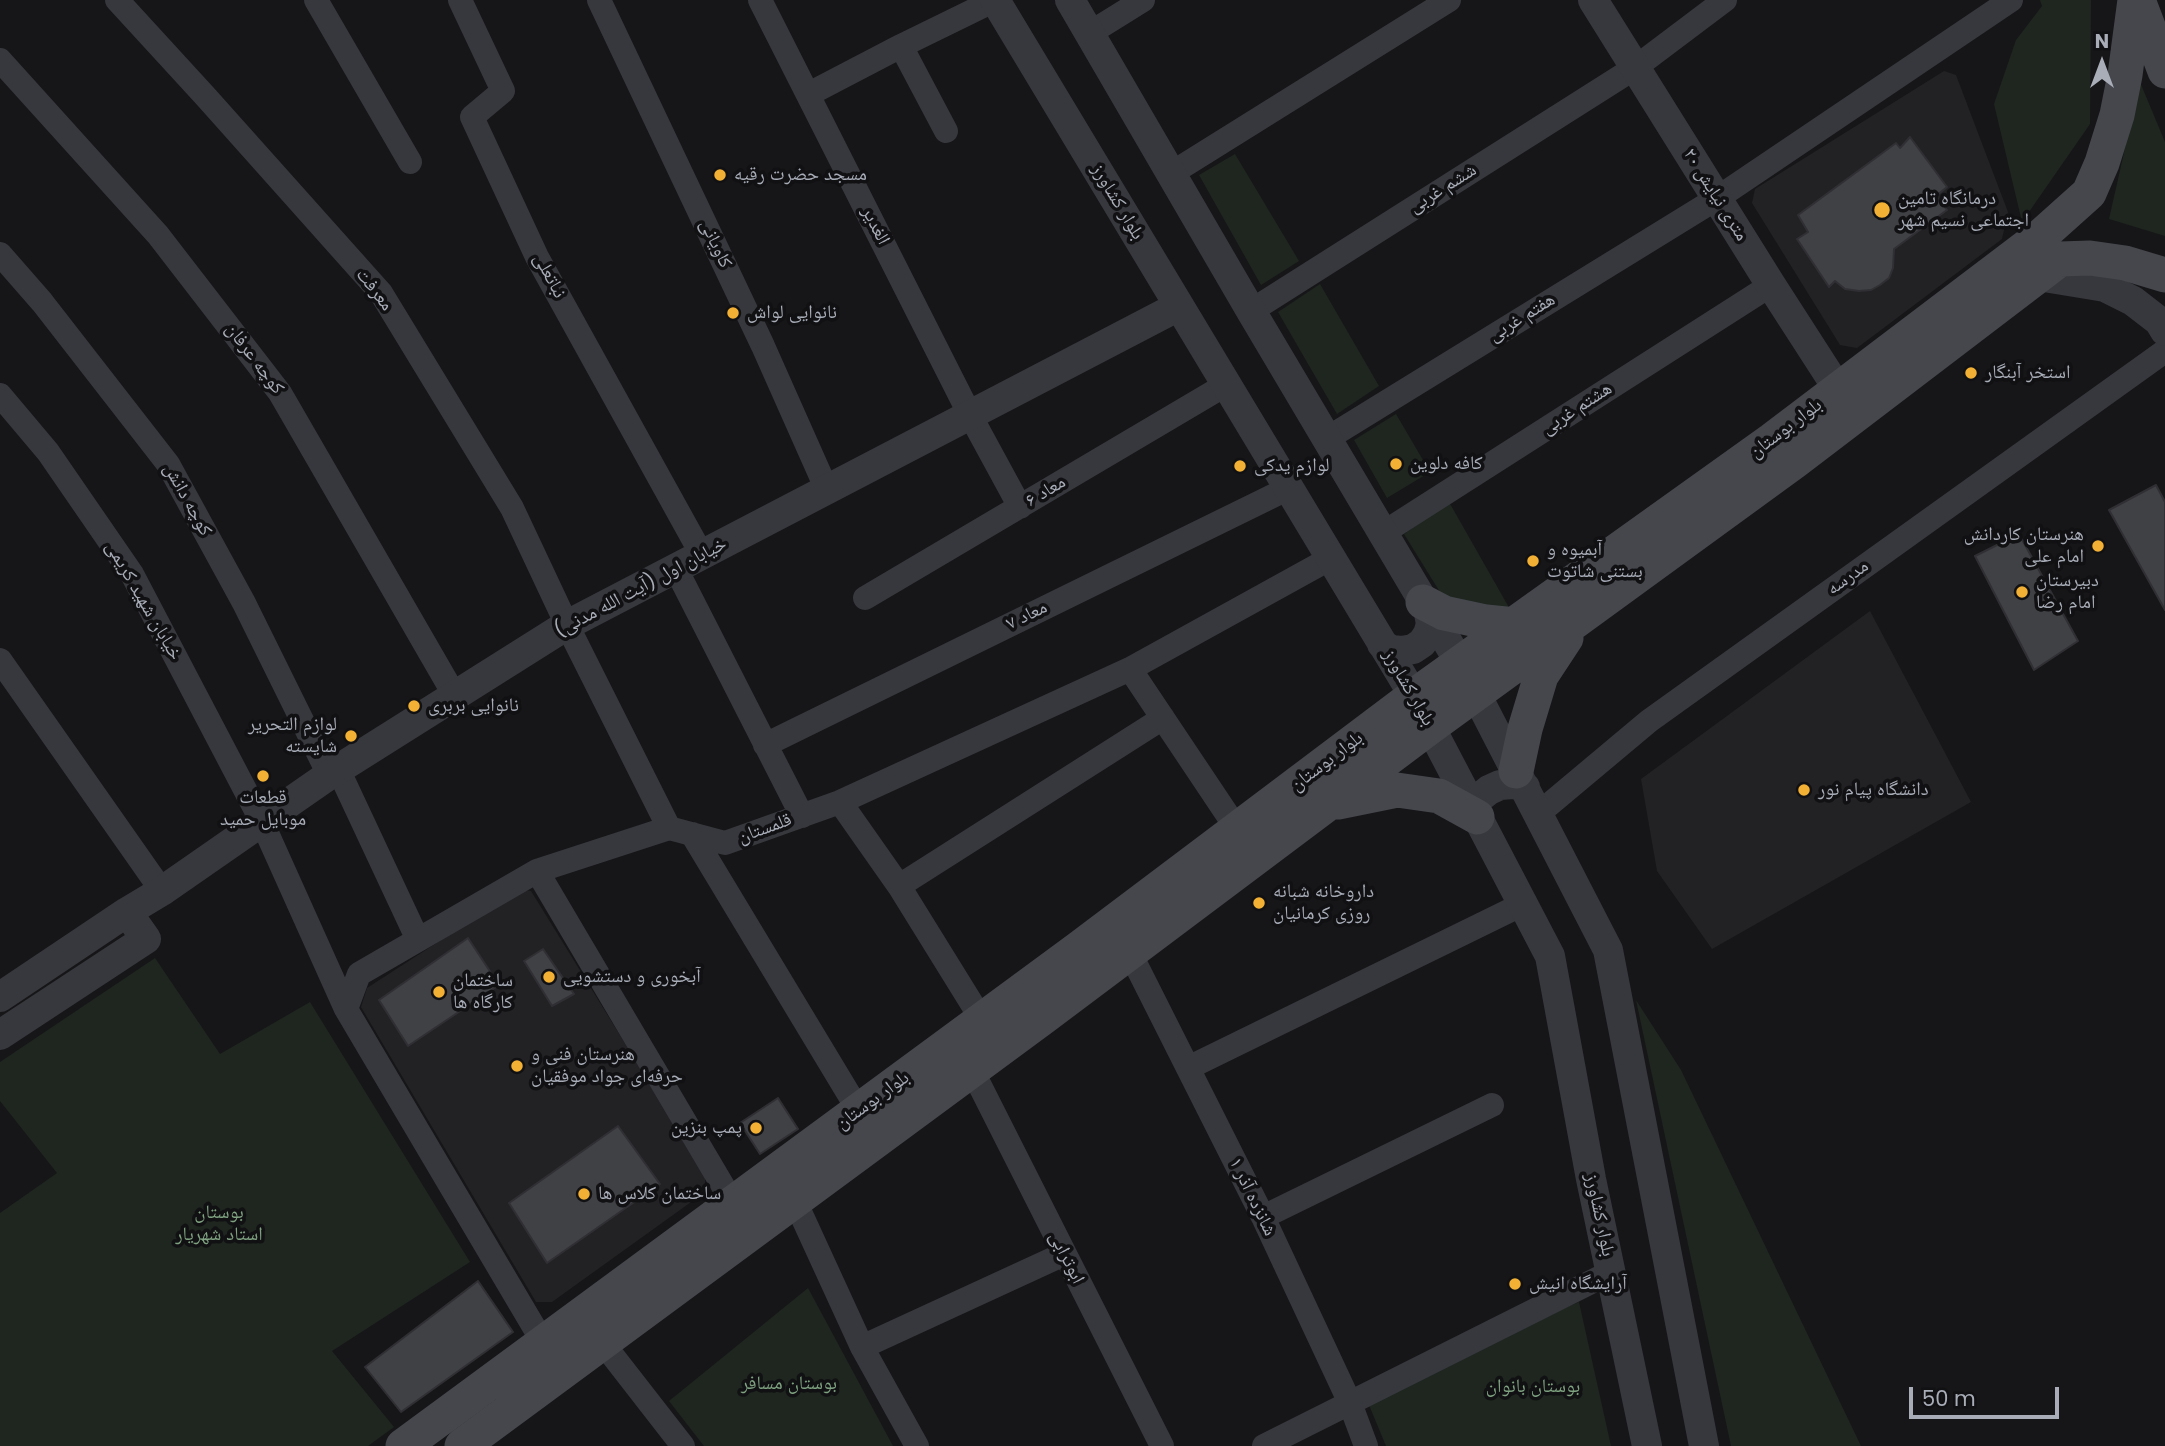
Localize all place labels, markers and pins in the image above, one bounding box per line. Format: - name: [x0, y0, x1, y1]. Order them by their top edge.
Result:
- place label: مسجد حضرت رقیه: [734, 164, 867, 186]
- marker: مسجد حضرت رقیه: [712, 167, 728, 183]
- place label: درمانگاه تامین اجتماعی نسیم شهر: [1898, 188, 2029, 232]
- marker: درمانگاه تامین اجتماعی نسیم شهر: [1872, 200, 1892, 220]
- place label: نانوایی لواش: [747, 302, 837, 324]
- marker: نانوایی لواش: [725, 305, 741, 321]
- place label: استخر آبنگار: [1985, 362, 2070, 384]
- marker: استخر آبنگار: [1963, 365, 1979, 381]
- place label: کافه دلوین: [1410, 453, 1483, 475]
- place label: لوازم یدکی: [1254, 455, 1330, 477]
- marker: کافه دلوین: [1388, 456, 1404, 472]
- marker: لوازم یدکی: [1232, 458, 1248, 474]
- place label: هنرستان کاردانش امام علی: [1964, 524, 2084, 568]
- marker: هنرستان کاردانش امام علی: [2090, 538, 2106, 554]
- place label: آبمیوه و بستنی شاتوت: [1547, 539, 1643, 583]
- marker: آبمیوه و بستنی شاتوت: [1525, 553, 1541, 569]
- place label: دبیرستان امام رضا: [2036, 570, 2099, 614]
- marker: دبیرستان امام رضا: [2014, 584, 2030, 600]
- place label: نانوایی بربری: [428, 695, 519, 717]
- marker: نانوایی بربری: [406, 698, 422, 714]
- place label: لوازم التحریر شایسته: [248, 714, 337, 758]
- marker: لوازم التحریر شایسته: [343, 728, 359, 744]
- marker: قطعات موبایل حمید: [255, 768, 271, 784]
- place label: دانشگاه پیام نور: [1818, 779, 1929, 801]
- marker: دانشگاه پیام نور: [1796, 782, 1812, 798]
- place label: قطعات موبایل حمید: [220, 787, 306, 831]
- place label: داروخانه شبانه روزی کرمانیان: [1273, 881, 1374, 925]
- marker: داروخانه شبانه روزی کرمانیان: [1251, 895, 1267, 911]
- place label: آبخوری و دستشویی: [563, 966, 701, 988]
- marker: آبخوری و دستشویی: [541, 969, 557, 985]
- place label: ساختمان کارگاه ها: [453, 970, 513, 1014]
- marker: ساختمان کارگاه ها: [431, 984, 447, 1000]
- place label: هنرستان فنی و حرفه‌ای جواد موفقیان: [531, 1044, 683, 1088]
- marker: هنرستان فنی و حرفه‌ای جواد موفقیان: [509, 1058, 525, 1074]
- place label: پمپ بنزین: [671, 1117, 742, 1139]
- marker: پمپ بنزین: [748, 1120, 764, 1136]
- place label: ساختمان کلاس ها: [598, 1183, 721, 1205]
- marker: ساختمان کلاس ها: [576, 1186, 592, 1202]
- place label: آرایشگاه انیش: [1529, 1273, 1627, 1295]
- marker: آرایشگاه انیش: [1507, 1276, 1523, 1292]

